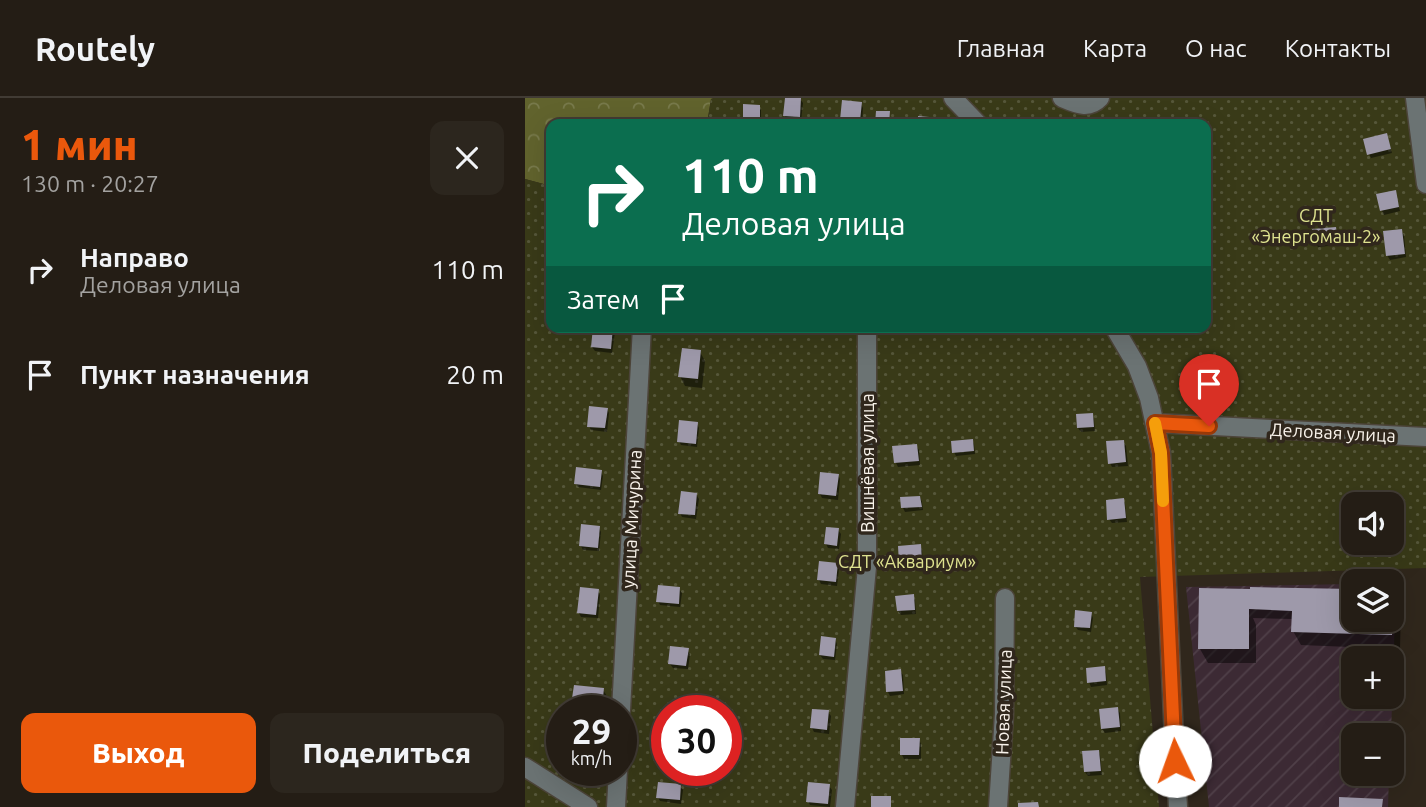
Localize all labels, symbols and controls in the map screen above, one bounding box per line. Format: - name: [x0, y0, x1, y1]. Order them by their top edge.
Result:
- text: Routely: [35, 30, 155, 67]
- text: Главная: [957, 35, 1045, 62]
- text: Карта: [1083, 35, 1147, 62]
- text: О нас: [1185, 35, 1247, 62]
- text: Контакты: [1285, 35, 1391, 62]
- text: 1 мин: [21, 121, 138, 168]
- button: close: [430, 121, 504, 195]
- icon: right: [567, 147, 658, 238]
- text: 110 m: [682, 147, 819, 202]
- text: 130 m · 20:27: [21, 171, 159, 196]
- text: Деловая улица: [682, 205, 906, 241]
- park label: СДТ «Энергомаш-2»: [1252, 205, 1381, 246]
- text: Направо: [80, 243, 189, 272]
- icon: right: [21, 251, 59, 289]
- text: 110 m: [432, 255, 504, 284]
- text: Деловая улица: [80, 272, 241, 297]
- icon: arrive: [654, 280, 692, 318]
- text: Затем: [567, 285, 640, 314]
- pin: [1179, 354, 1239, 426]
- icon: arrive: [21, 356, 59, 394]
- text: Пункт назначения: [80, 360, 310, 389]
- text: 20 m: [446, 360, 504, 389]
- icon: arrive: [1190, 365, 1228, 403]
- street label: Вишнёвая улица: [857, 393, 877, 533]
- street label: Деловая улица: [1270, 419, 1396, 445]
- street label: улица Мичурина: [617, 449, 645, 589]
- map controls: [1341, 492, 1404, 786]
- button: sound: [1341, 492, 1404, 555]
- park label: СДТ «Аквариум»: [838, 551, 976, 571]
- button: layers: [1341, 569, 1404, 632]
- button: +: [1341, 646, 1404, 709]
- street label: Новая улица: [991, 649, 1015, 755]
- speed limit sign: 30: [651, 695, 742, 786]
- text: 29: [572, 711, 611, 751]
- button: Выход: [21, 713, 256, 793]
- button: Поделиться: [270, 713, 504, 793]
- button: −: [1341, 723, 1404, 786]
- position arrow: [1138, 724, 1212, 798]
- text: km/h: [571, 748, 612, 768]

